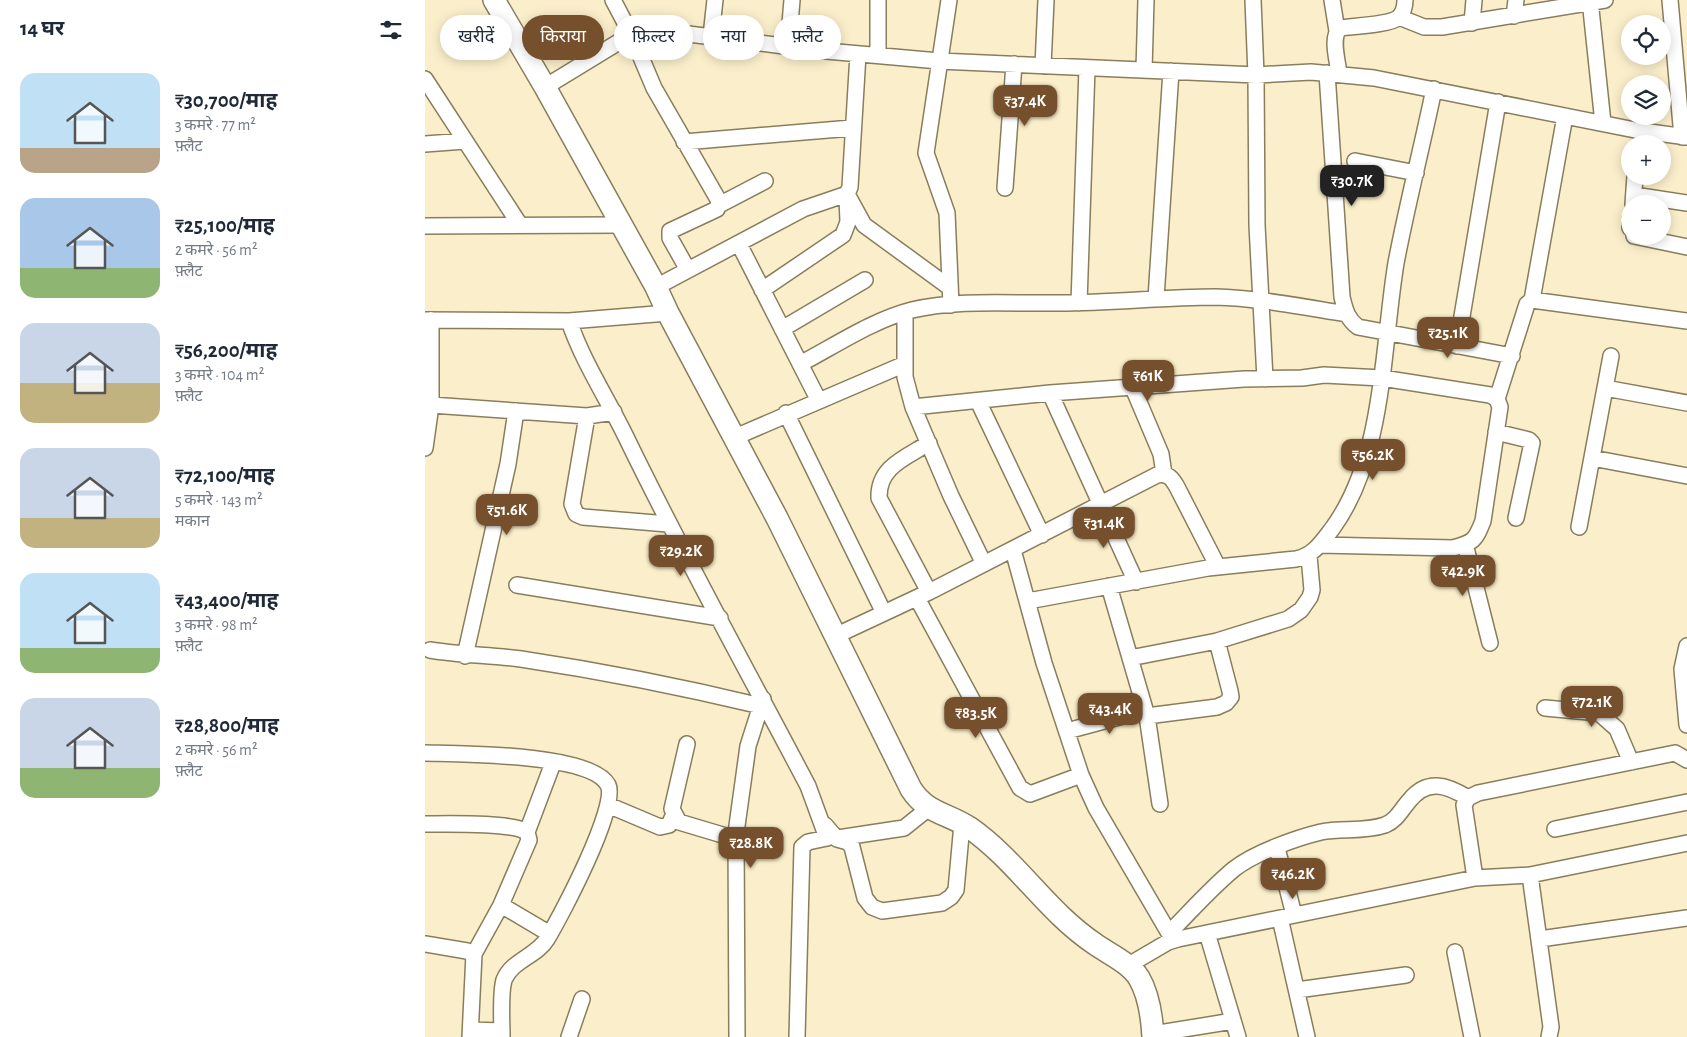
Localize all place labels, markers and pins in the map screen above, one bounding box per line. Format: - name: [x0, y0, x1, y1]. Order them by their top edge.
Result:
- pin: ₹37.4K: [984, 84, 1066, 127]
- pin: ₹30.7K: [1311, 164, 1393, 207]
- pin: ₹25.1K: [1407, 316, 1489, 359]
- pin: ₹61K: [1118, 360, 1178, 402]
- pin: ₹56.2K: [1332, 438, 1414, 481]
- pin: ₹51.6K: [466, 494, 548, 536]
- pin: ₹31.4K: [1063, 506, 1145, 549]
- pin: ₹29.2K: [640, 534, 722, 577]
- pin: ₹42.9K: [1422, 554, 1504, 597]
- pin: ₹72.1K: [1551, 686, 1633, 728]
- pin: ₹43.4K: [1069, 692, 1151, 735]
- pin: ₹83.5K: [935, 696, 1017, 739]
- pin: ₹28.8K: [710, 826, 792, 869]
- pin: ₹46.2K: [1252, 858, 1334, 900]

